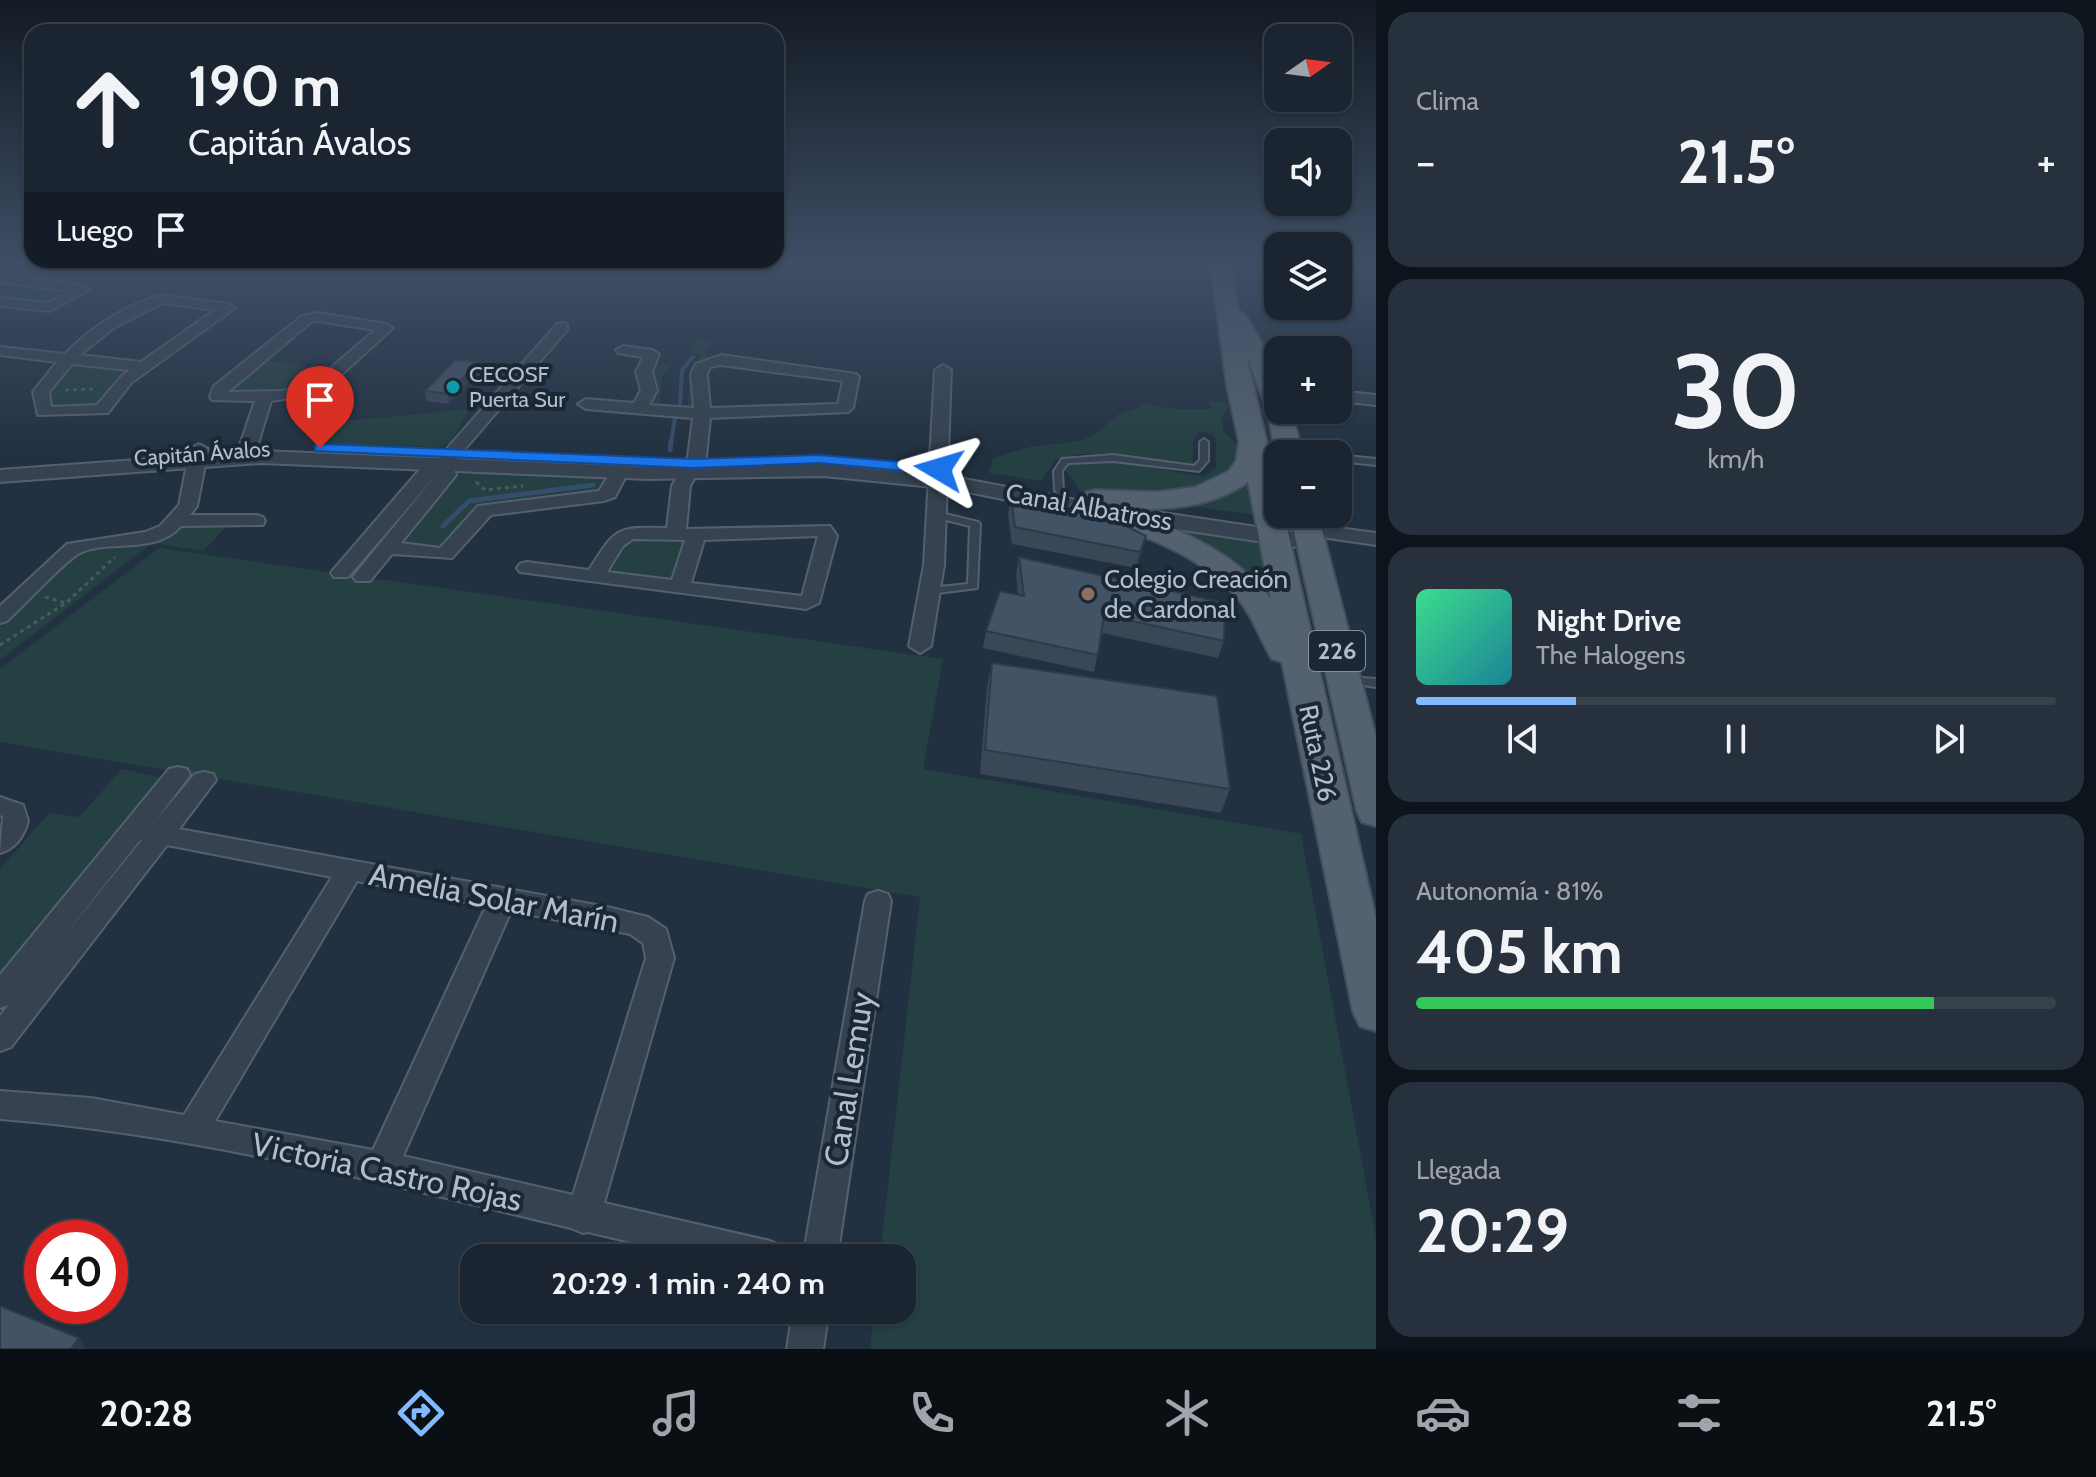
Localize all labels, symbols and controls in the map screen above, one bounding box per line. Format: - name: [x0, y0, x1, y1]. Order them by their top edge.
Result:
- north arrow: [1264, 24, 1352, 112]
- map controls: [1264, 24, 1352, 528]
- text: 190 m: [188, 52, 341, 120]
- icon: ahead: [56, 56, 160, 160]
- text: Clima: [1416, 85, 1479, 117]
- text: Capitán Ávalos: [188, 120, 412, 164]
- text: 21.5°: [1678, 125, 1794, 198]
- button: sound: [1264, 128, 1352, 216]
- text: −: [1416, 135, 1435, 188]
- text: +: [2037, 135, 2056, 188]
- icon: arrive: [149, 208, 193, 252]
- text: Luego: [56, 212, 133, 249]
- button: layers: [1264, 232, 1352, 320]
- text: 30: [1671, 328, 1801, 454]
- button: +: [1264, 336, 1352, 424]
- place label: CECOSF Puerta Sur: [469, 361, 565, 413]
- pin: [286, 366, 354, 448]
- icon: arrive: [298, 378, 342, 422]
- marker: CECOSF Puerta Sur: [444, 378, 462, 396]
- position arrow: [897, 427, 981, 511]
- street label: Capitán Ávalos: [133, 435, 271, 472]
- button: −: [1264, 440, 1352, 528]
- text: km/h: [1708, 443, 1764, 475]
- street label: Canal Albatross: [1003, 477, 1175, 537]
- place label: Colegio Creación de Cardonal: [1104, 563, 1288, 625]
- marker: Colegio Creación de Cardonal: [1079, 585, 1097, 603]
- text: Night Drive: [1536, 602, 1681, 639]
- road number: 226: [1309, 631, 1365, 671]
- text: The Halogens: [1536, 639, 1685, 671]
- street label: Ruta 226: [1292, 702, 1344, 804]
- icon: previous: [1501, 717, 1545, 761]
- icon: pause: [1714, 717, 1758, 761]
- icon: next: [1927, 717, 1971, 761]
- street label: Amelia Solar Marín: [366, 854, 622, 941]
- text: Autonomía · 81%: [1416, 875, 1603, 907]
- text: 405 km: [1416, 915, 1623, 988]
- street label: Canal Lemuy: [815, 989, 882, 1169]
- street label: Victoria Castro Rojas: [248, 1124, 526, 1219]
- text: Llegada: [1416, 1154, 1501, 1186]
- text: 20:29: [1416, 1194, 1569, 1267]
- speed limit sign: 40: [24, 1220, 128, 1324]
- text: 20:29 · 1 min · 240 m: [551, 1265, 825, 1302]
- icon: directions: [393, 1385, 449, 1441]
- icon: music: [648, 1385, 704, 1441]
- icon: phone: [904, 1385, 960, 1441]
- icon: climate: [1159, 1385, 1215, 1441]
- icon: car: [1415, 1385, 1471, 1441]
- icon: filters: [1671, 1385, 1727, 1441]
- text: 20:28: [100, 1391, 193, 1435]
- text: 21.5°: [1926, 1391, 1996, 1435]

